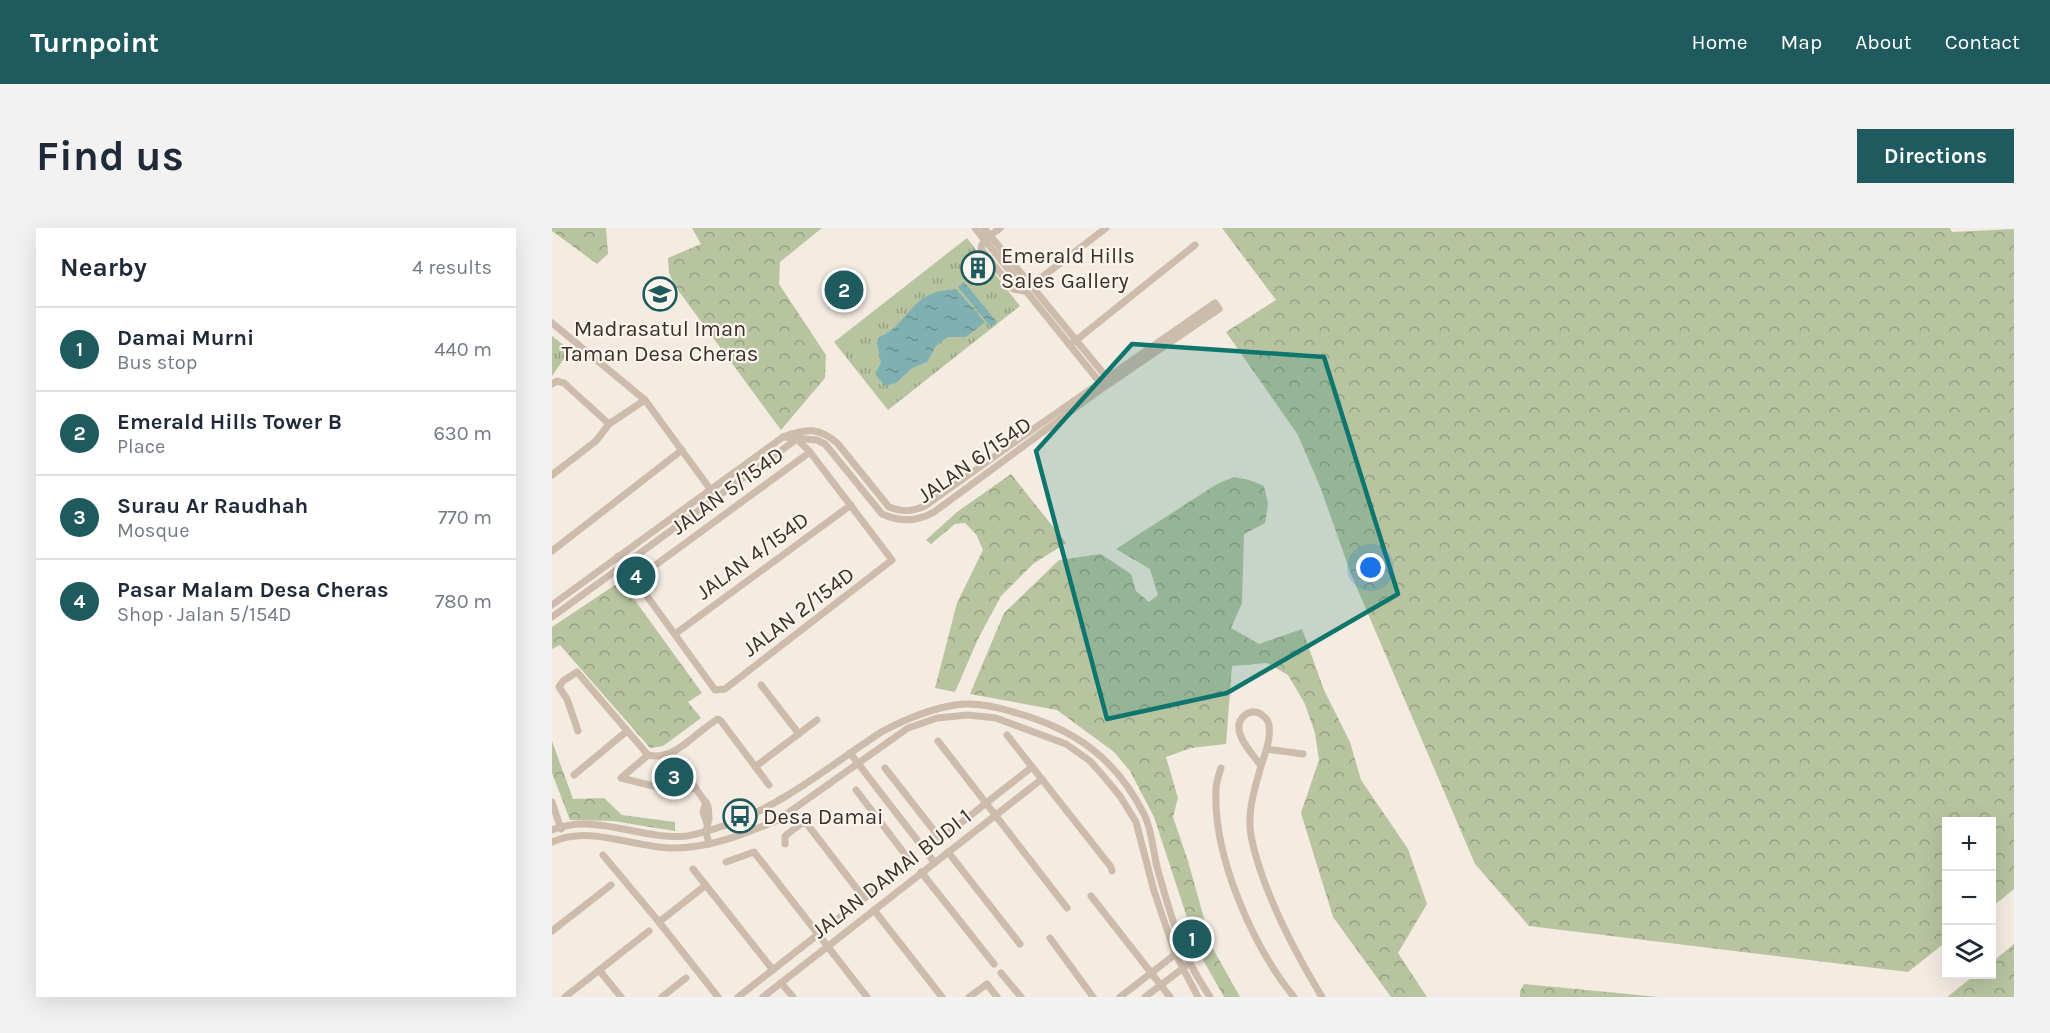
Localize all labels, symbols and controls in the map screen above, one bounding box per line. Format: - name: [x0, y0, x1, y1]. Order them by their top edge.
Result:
- text: Turnpoint: [30, 26, 159, 59]
- text: Home: [1692, 30, 1748, 54]
- text: Map: [1781, 30, 1822, 54]
- text: About: [1855, 30, 1912, 54]
- text: Contact: [1945, 30, 2020, 54]
- button: Directions: [1857, 129, 2014, 183]
- text: Find us: [36, 131, 184, 181]
- place label: Emerald Hills Sales Gallery: [1001, 243, 1135, 294]
- building icon: Emerald Hills Sales Gallery: [960, 250, 996, 286]
- text: Nearby: [60, 252, 147, 283]
- text: 4 results: [412, 256, 492, 279]
- pin: 2: [824, 268, 864, 312]
- school or university icon: Madrasatul Iman Taman Desa Cheras: [642, 276, 678, 312]
- place label: Madrasatul Iman Taman Desa Cheras: [562, 316, 758, 367]
- text: Damai Murni: [117, 325, 254, 351]
- text: 1: [76, 338, 83, 361]
- text: 440 m: [434, 338, 492, 361]
- text: Bus stop: [117, 351, 197, 374]
- text: Emerald Hills Tower B: [117, 409, 342, 435]
- street label: JALAN 6/154D: [913, 411, 1037, 509]
- text: 2: [73, 422, 86, 445]
- text: 630 m: [433, 422, 492, 445]
- text: Place: [117, 435, 165, 458]
- street label: JALAN 5/154D: [666, 441, 789, 540]
- text: Surau Ar Raudhah: [117, 493, 308, 519]
- text: 3: [73, 506, 86, 529]
- text: 770 m: [438, 506, 492, 529]
- street label: JALAN 4/154D: [691, 506, 814, 605]
- text: Mosque: [117, 519, 189, 542]
- your location: [1356, 553, 1385, 582]
- pin: 4: [616, 554, 656, 598]
- street label: JALAN 2/154D: [737, 561, 860, 662]
- text: Pasar Malam Desa Cheras: [117, 577, 389, 603]
- text: 4: [74, 590, 85, 613]
- text: 780 m: [435, 590, 492, 613]
- text: Shop · Jalan 5/154D: [117, 603, 292, 626]
- pin: 3: [654, 754, 694, 800]
- bus stop icon: Desa Damai: [722, 798, 758, 834]
- street label: JALAN DAMAI BUDI 1: [806, 803, 977, 944]
- place label: Desa Damai: [763, 804, 884, 830]
- map controls: [1942, 817, 1996, 979]
- button: +: [1942, 817, 1996, 871]
- button: −: [1942, 871, 1996, 925]
- pin: 1: [1172, 916, 1212, 962]
- button: layers: [1942, 925, 1996, 979]

